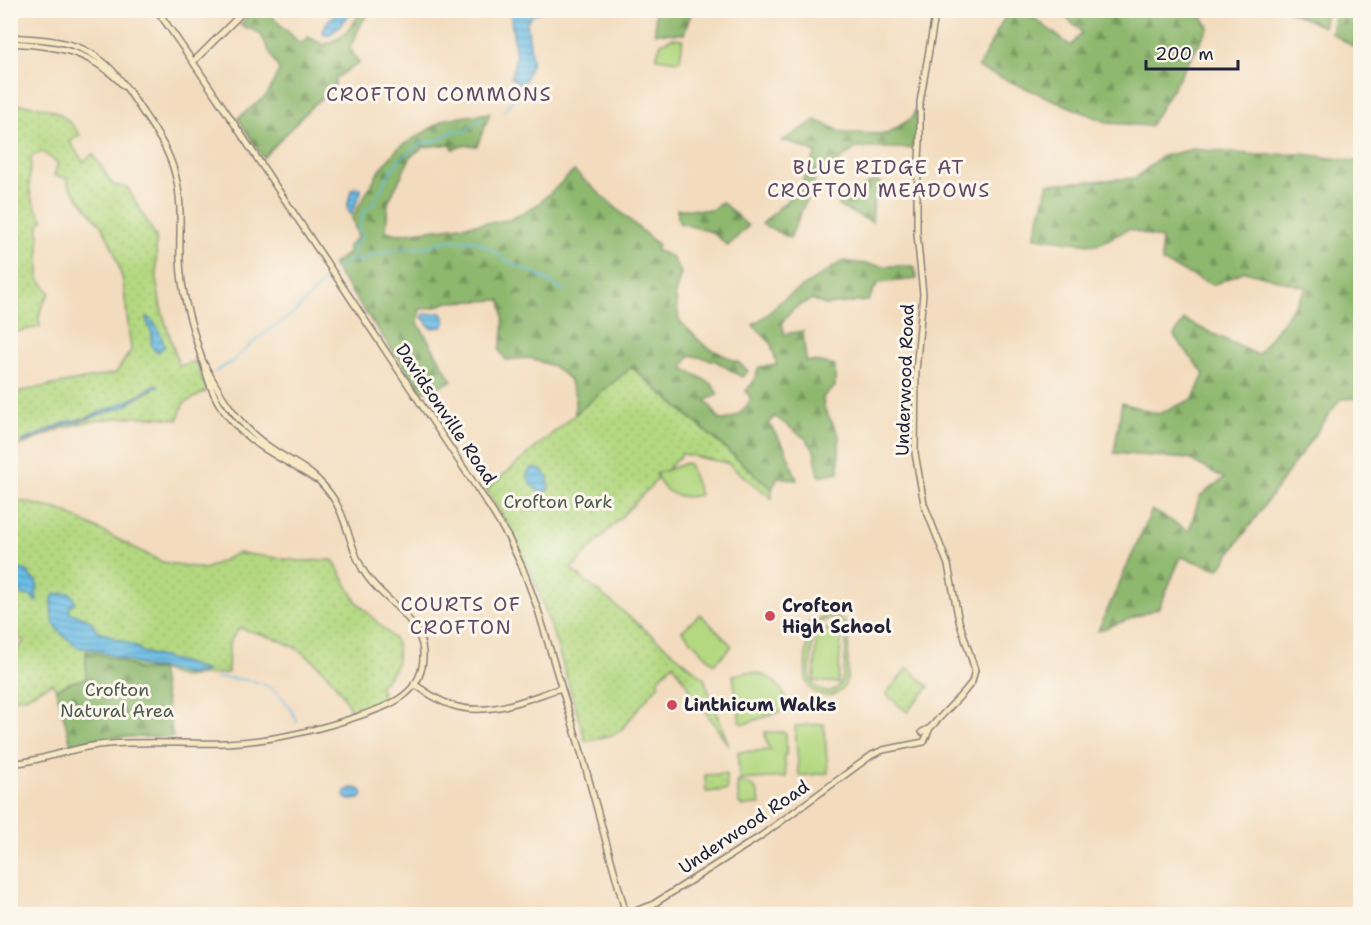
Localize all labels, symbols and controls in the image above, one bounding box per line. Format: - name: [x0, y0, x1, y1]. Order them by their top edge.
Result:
- scale bar: [1146, 33, 1238, 71]
- text: 200 m: [1155, 42, 1214, 66]
- district label: CROFTON COMMONS: [326, 81, 552, 107]
- district label: BLUE RIDGE AT CROFTON MEADOWS: [767, 154, 991, 203]
- street label: Underwood Road: [890, 303, 920, 457]
- street label: Davidsonville Road: [390, 339, 502, 489]
- park label: Crofton Park: [503, 490, 613, 514]
- district label: COURTS OF CROFTON: [400, 591, 522, 640]
- place label: Crofton High School: [782, 594, 891, 639]
- marker: Crofton High School: [763, 609, 777, 623]
- park label: Crofton Natural Area: [60, 678, 174, 723]
- place label: Linthicum Walks: [684, 693, 837, 717]
- marker: Linthicum Walks: [665, 698, 679, 712]
- street label: Underwood Road: [674, 774, 814, 880]

